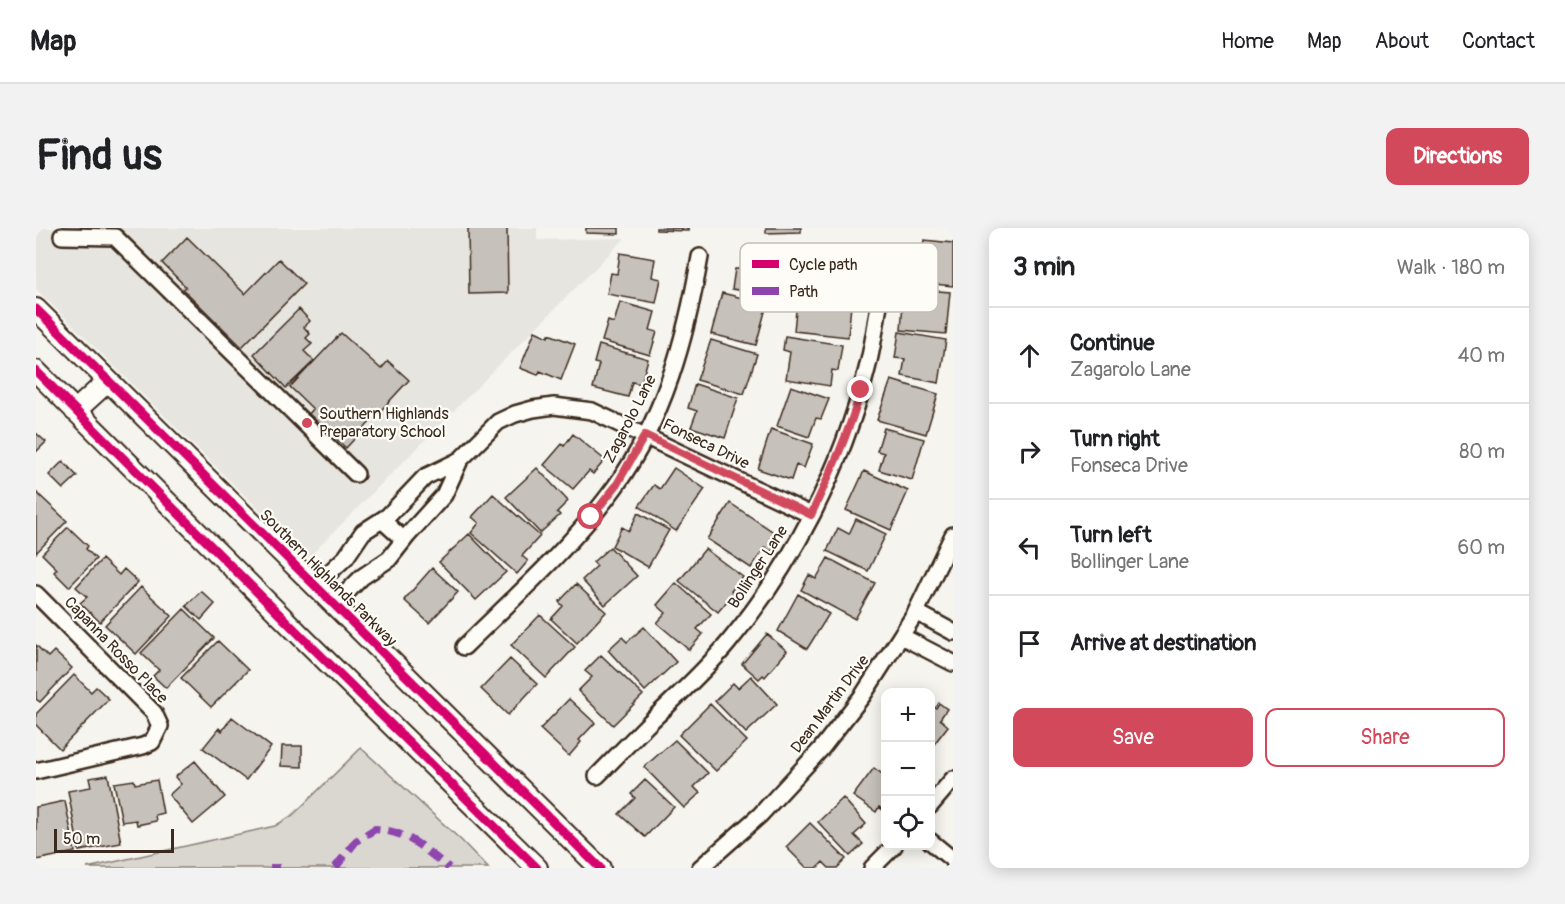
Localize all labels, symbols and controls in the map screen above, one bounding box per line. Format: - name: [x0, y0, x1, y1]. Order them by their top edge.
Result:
- text: Map: [30, 24, 76, 59]
- text: Home: [1221, 28, 1274, 55]
- text: Map: [1307, 28, 1342, 55]
- text: About: [1375, 28, 1429, 55]
- text: Contact: [1462, 28, 1535, 55]
- button: Directions: [1386, 128, 1529, 185]
- text: Find us: [36, 130, 162, 182]
- legend: [740, 243, 938, 312]
- text: 3 min: [1013, 251, 1075, 283]
- text: Cycle path: [789, 255, 857, 275]
- text: Walk · 180 m: [1397, 255, 1505, 280]
- text: Path: [789, 282, 818, 302]
- text: Continue: [1070, 329, 1154, 357]
- icon: ahead: [1013, 339, 1046, 372]
- text: 40 m: [1458, 343, 1505, 368]
- text: Zagarolo Lane: [1070, 357, 1191, 382]
- street label: Zagarolo Lane: [599, 371, 661, 467]
- route end: [847, 376, 873, 402]
- place label: Southern Highlands Preparatory School: [319, 404, 449, 442]
- street label: Fonseca Drive: [659, 414, 753, 474]
- marker: Southern Highlands Preparatory School: [300, 416, 314, 430]
- text: Turn right: [1070, 425, 1160, 453]
- icon: right: [1013, 435, 1046, 468]
- text: 80 m: [1459, 439, 1505, 464]
- text: Fonseca Drive: [1070, 453, 1188, 478]
- route start: [577, 503, 603, 529]
- street label: Southern Highlands Parkway: [255, 505, 401, 651]
- text: Turn left: [1070, 521, 1152, 549]
- street label: Bollinger Lane: [724, 522, 792, 612]
- icon: left: [1013, 531, 1046, 564]
- text: 60 m: [1458, 535, 1505, 560]
- text: Bollinger Lane: [1070, 549, 1189, 574]
- street label: Capanna Rosso Place: [60, 592, 172, 708]
- icon: arrive: [1013, 627, 1046, 660]
- text: Arrive at destination: [1070, 629, 1256, 657]
- street label: Dean Martin Drive: [787, 651, 874, 757]
- map controls: [881, 688, 935, 850]
- button: +: [881, 688, 935, 742]
- button: Save: [1013, 708, 1253, 767]
- button: Share: [1265, 708, 1505, 767]
- button: −: [881, 742, 935, 796]
- button: locate: [881, 796, 935, 850]
- scale bar: [54, 826, 174, 854]
- text: 50 m: [63, 829, 100, 849]

